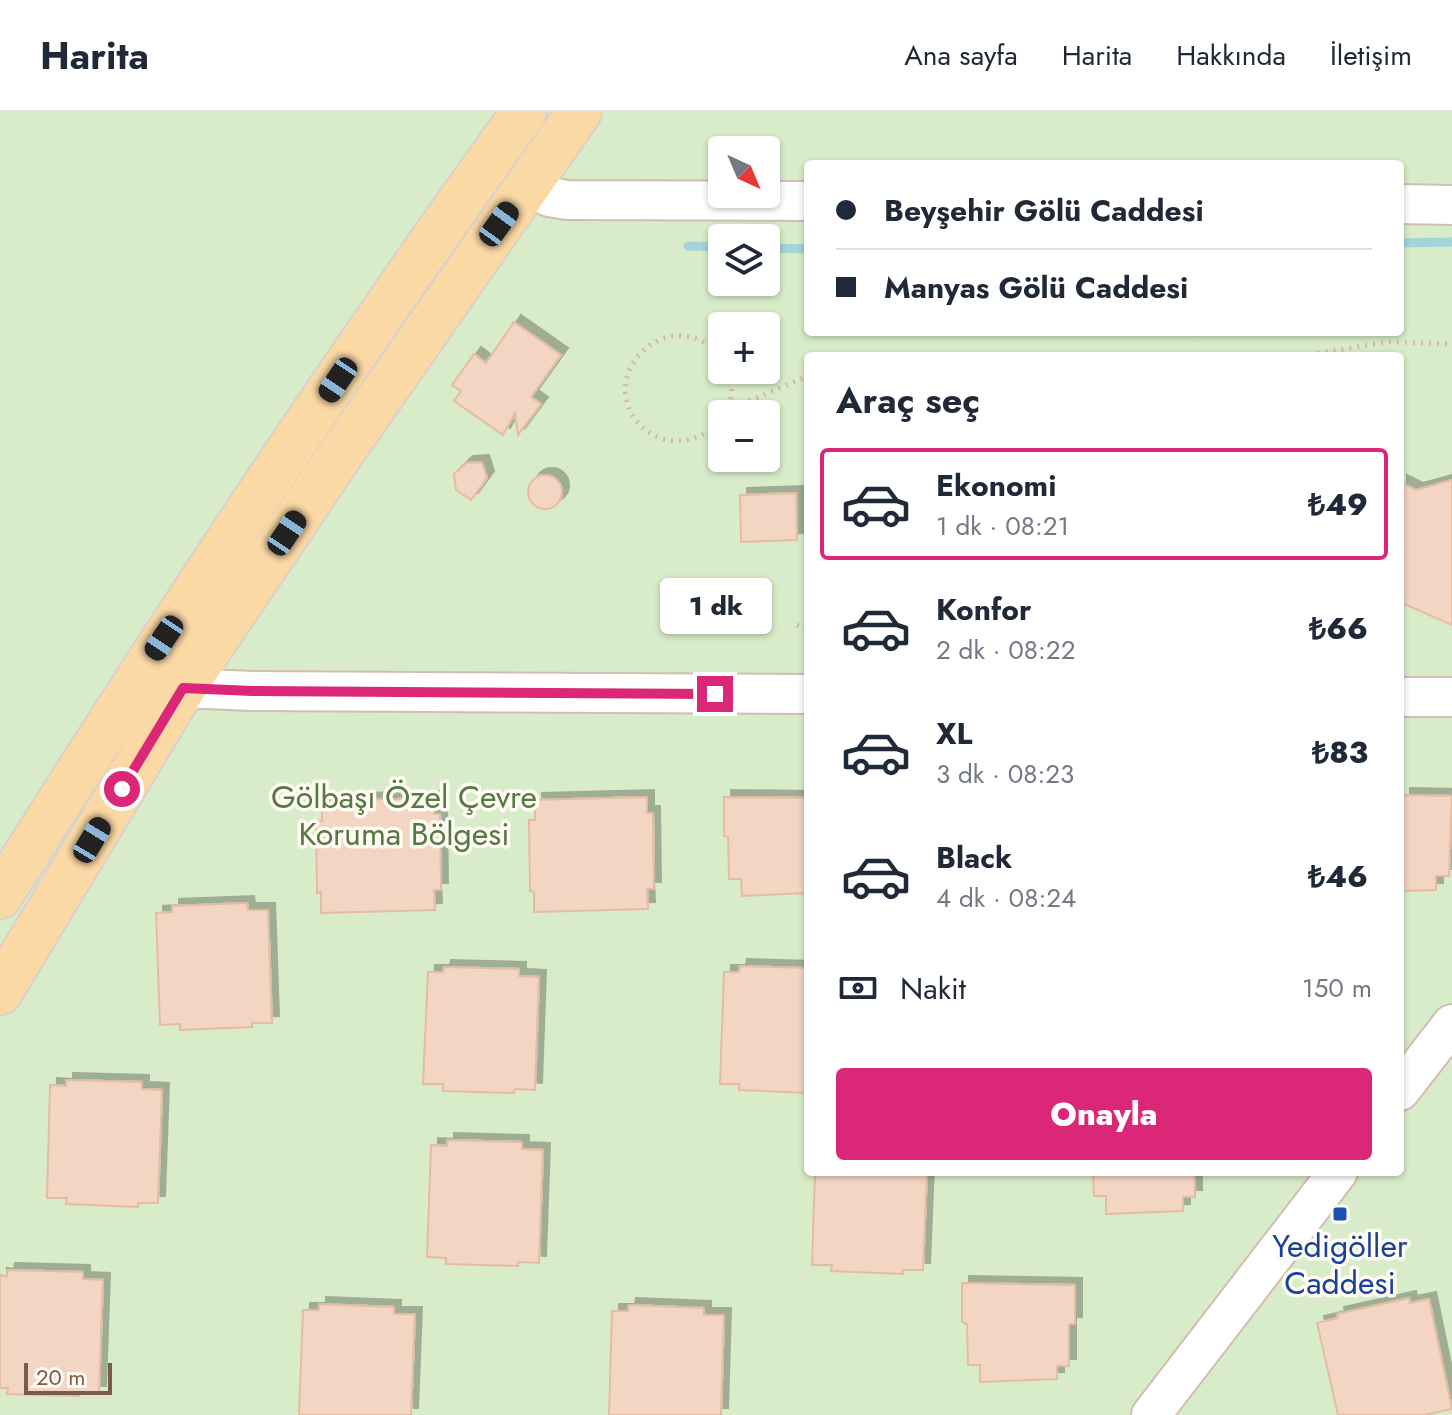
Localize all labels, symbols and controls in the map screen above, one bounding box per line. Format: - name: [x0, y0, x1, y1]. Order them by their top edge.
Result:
- text: Harita: [40, 28, 149, 83]
- text: Ana sayfa: [904, 35, 1018, 76]
- text: Harita: [1062, 35, 1132, 76]
- text: Hakkında: [1176, 35, 1286, 76]
- text: İletişim: [1330, 35, 1412, 76]
- north arrow: [708, 136, 780, 208]
- map controls: [708, 136, 780, 472]
- text: Beyşehir Gölü Caddesi: [884, 189, 1204, 232]
- car: [475, 198, 523, 250]
- button: layers: [708, 224, 780, 296]
- text: Manyas Gölü Caddesi: [884, 266, 1188, 309]
- button: +: [708, 312, 780, 384]
- car: [315, 353, 361, 407]
- text: Araç seç: [836, 374, 980, 426]
- button: −: [708, 400, 780, 472]
- text: Ekonomi: [936, 464, 1056, 507]
- icon: car: [840, 468, 912, 540]
- text: ₺49: [1308, 483, 1368, 526]
- car: [264, 506, 310, 560]
- text: 1 dk · 08:21: [936, 507, 1069, 545]
- callout: 1 dk: [659, 578, 771, 634]
- text: 1 dk: [689, 587, 743, 625]
- text: Konfor: [936, 588, 1031, 631]
- icon: car: [840, 592, 912, 664]
- text: ₺66: [1309, 607, 1368, 650]
- car: [141, 611, 187, 665]
- text: 2 dk · 08:22: [936, 631, 1075, 669]
- route end: [697, 676, 733, 712]
- text: XL: [936, 712, 972, 755]
- icon: car: [840, 716, 912, 788]
- text: ₺83: [1312, 731, 1368, 774]
- text: 3 dk · 08:23: [936, 755, 1074, 793]
- route start: [104, 771, 140, 807]
- park label: Gölbaşı Özel Çevre Koruma Bölgesi: [271, 774, 537, 857]
- car: [69, 813, 115, 867]
- text: Black: [936, 836, 1012, 879]
- icon: car: [840, 840, 912, 912]
- text: ₺46: [1308, 855, 1368, 898]
- text: 4 dk · 08:24: [936, 879, 1076, 917]
- icon: cash: [836, 966, 880, 1010]
- text: Nakit: [900, 967, 966, 1010]
- text: 150 m: [1302, 969, 1372, 1007]
- button: Onayla: [836, 1068, 1372, 1160]
- marker: Yedigöller Caddesi: [1331, 1205, 1349, 1223]
- place label: Yedigöller Caddesi: [1272, 1223, 1408, 1306]
- scale bar: [24, 1359, 112, 1395]
- text: 20 m: [36, 1361, 85, 1393]

